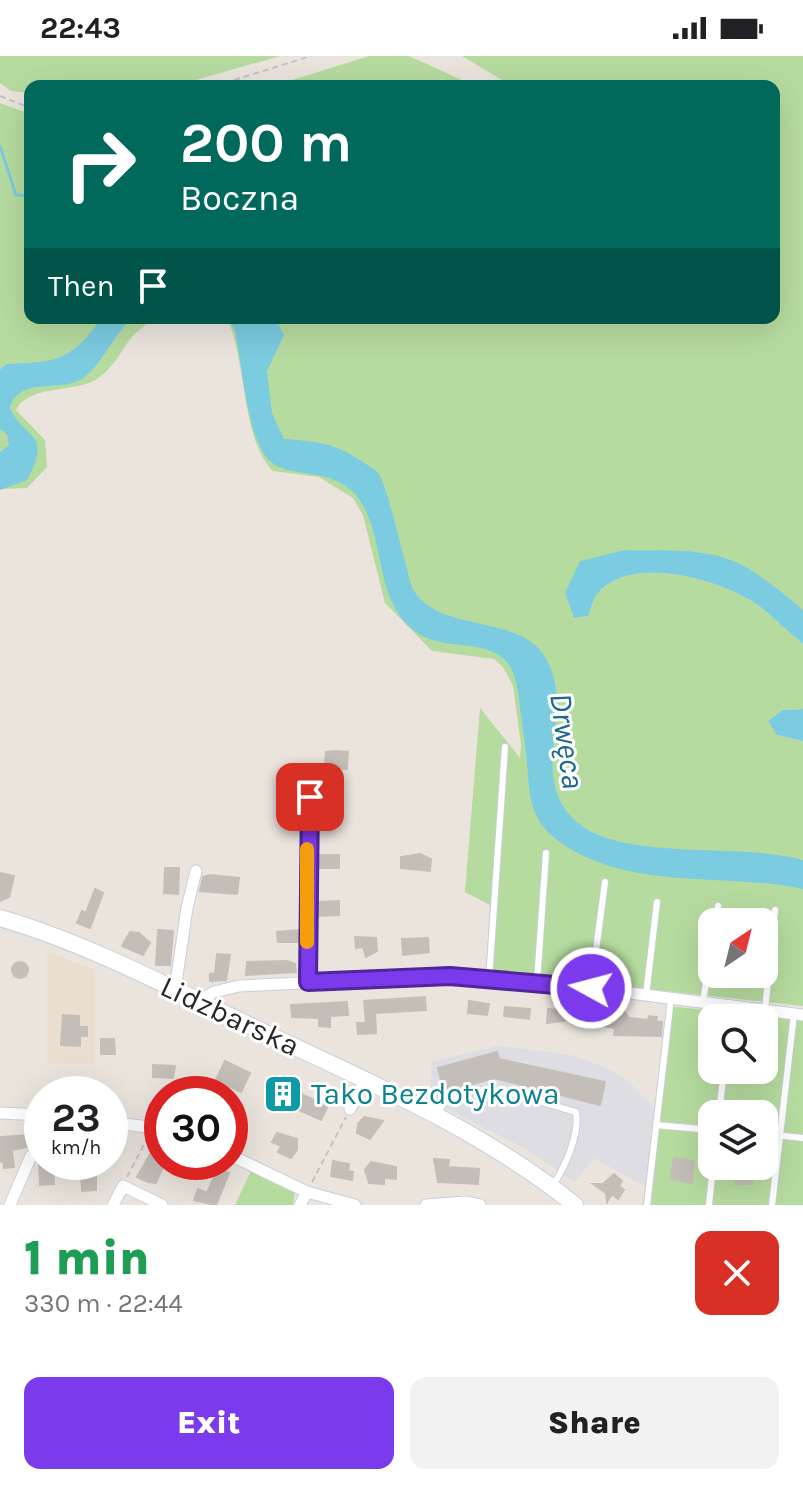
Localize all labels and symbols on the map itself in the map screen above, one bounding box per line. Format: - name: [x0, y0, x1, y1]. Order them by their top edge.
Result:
- water label: Drwęca: [542, 691, 592, 791]
- pin: [276, 763, 344, 831]
- north arrow: [698, 908, 778, 988]
- position arrow: [549, 946, 633, 1030]
- street label: Lidzbarska: [155, 968, 305, 1064]
- building icon: Tako Bezdotykowa: [262, 1073, 304, 1115]
- speed limit sign: 30: [144, 1076, 248, 1180]
- place label: Tako Bezdotykowa: [311, 1076, 560, 1112]

